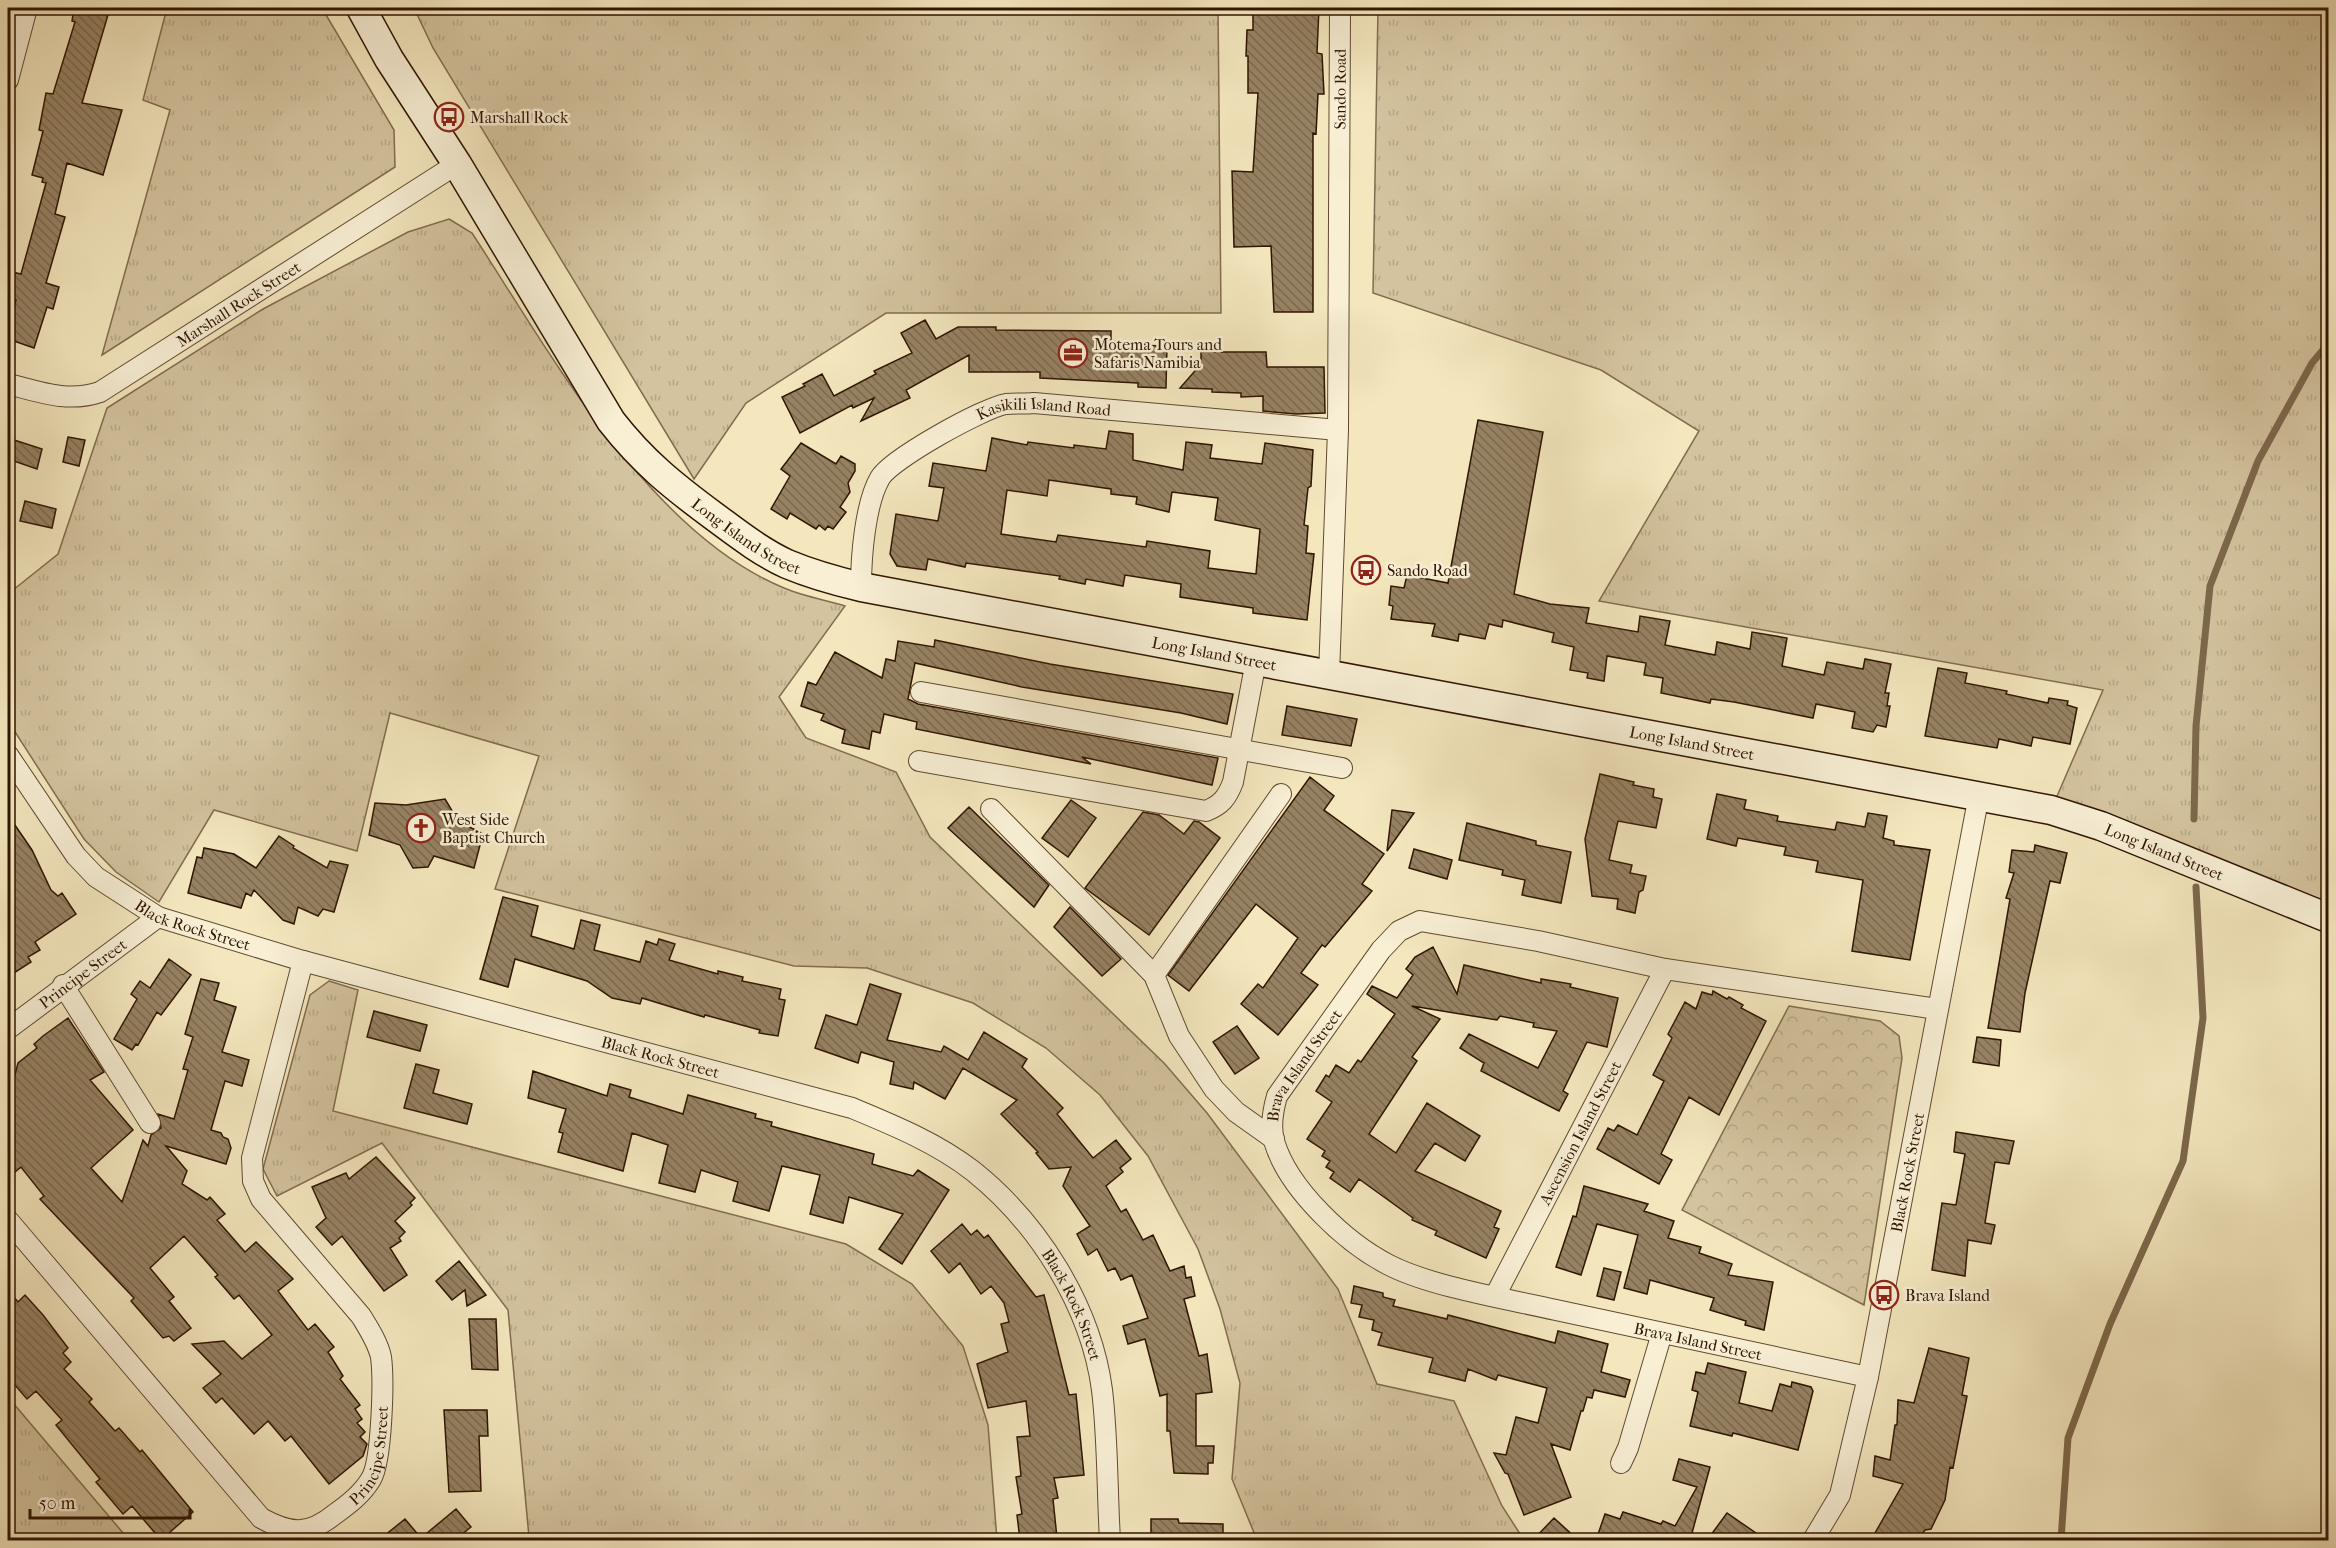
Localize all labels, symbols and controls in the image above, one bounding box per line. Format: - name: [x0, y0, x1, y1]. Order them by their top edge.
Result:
- street label: Sando Road: [1330, 48, 1350, 130]
- bus stop icon: Marshall Rock: [433, 101, 465, 133]
- place label: Marshall Rock: [470, 108, 569, 127]
- street label: Marshall Rock Street: [173, 257, 305, 351]
- place label: Motema Tours and Safaris Namibia: [1094, 335, 1222, 372]
- office icon: Motema Tours and Safaris Namibia: [1057, 337, 1089, 369]
- street label: Kasikili Island Road: [973, 394, 1112, 424]
- street label: Long Island Street: [688, 494, 804, 579]
- bus stop icon: Sando Road: [1350, 554, 1382, 586]
- place label: Sando Road: [1387, 561, 1468, 580]
- street label: Long Island Street: [1150, 633, 1278, 675]
- street label: Long Island Street: [1628, 722, 1756, 764]
- place label: West Side Baptist Church: [441, 810, 545, 847]
- church icon: West Side Baptist Church: [405, 812, 437, 844]
- street label: Long Island Street: [2102, 819, 2226, 885]
- street label: Black Rock Street: [131, 896, 253, 955]
- street label: Principe Street: [35, 935, 131, 1013]
- street label: Brava Island Street: [1263, 1005, 1346, 1123]
- street label: Black Rock Street: [599, 1032, 722, 1082]
- street label: Ascension Island Street: [1535, 1058, 1626, 1209]
- street label: Black Rock Street: [1887, 1111, 1928, 1234]
- street label: Black Rock Street: [1038, 1245, 1105, 1363]
- bus stop icon: Brava Island: [1868, 1279, 1900, 1311]
- place label: Brava Island: [1905, 1286, 1990, 1305]
- street label: Brava Island Street: [1632, 1319, 1764, 1364]
- street label: Principe Street: [345, 1405, 392, 1509]
- scale bar: [30, 1482, 190, 1520]
- text: 50 m: [39, 1493, 76, 1514]

